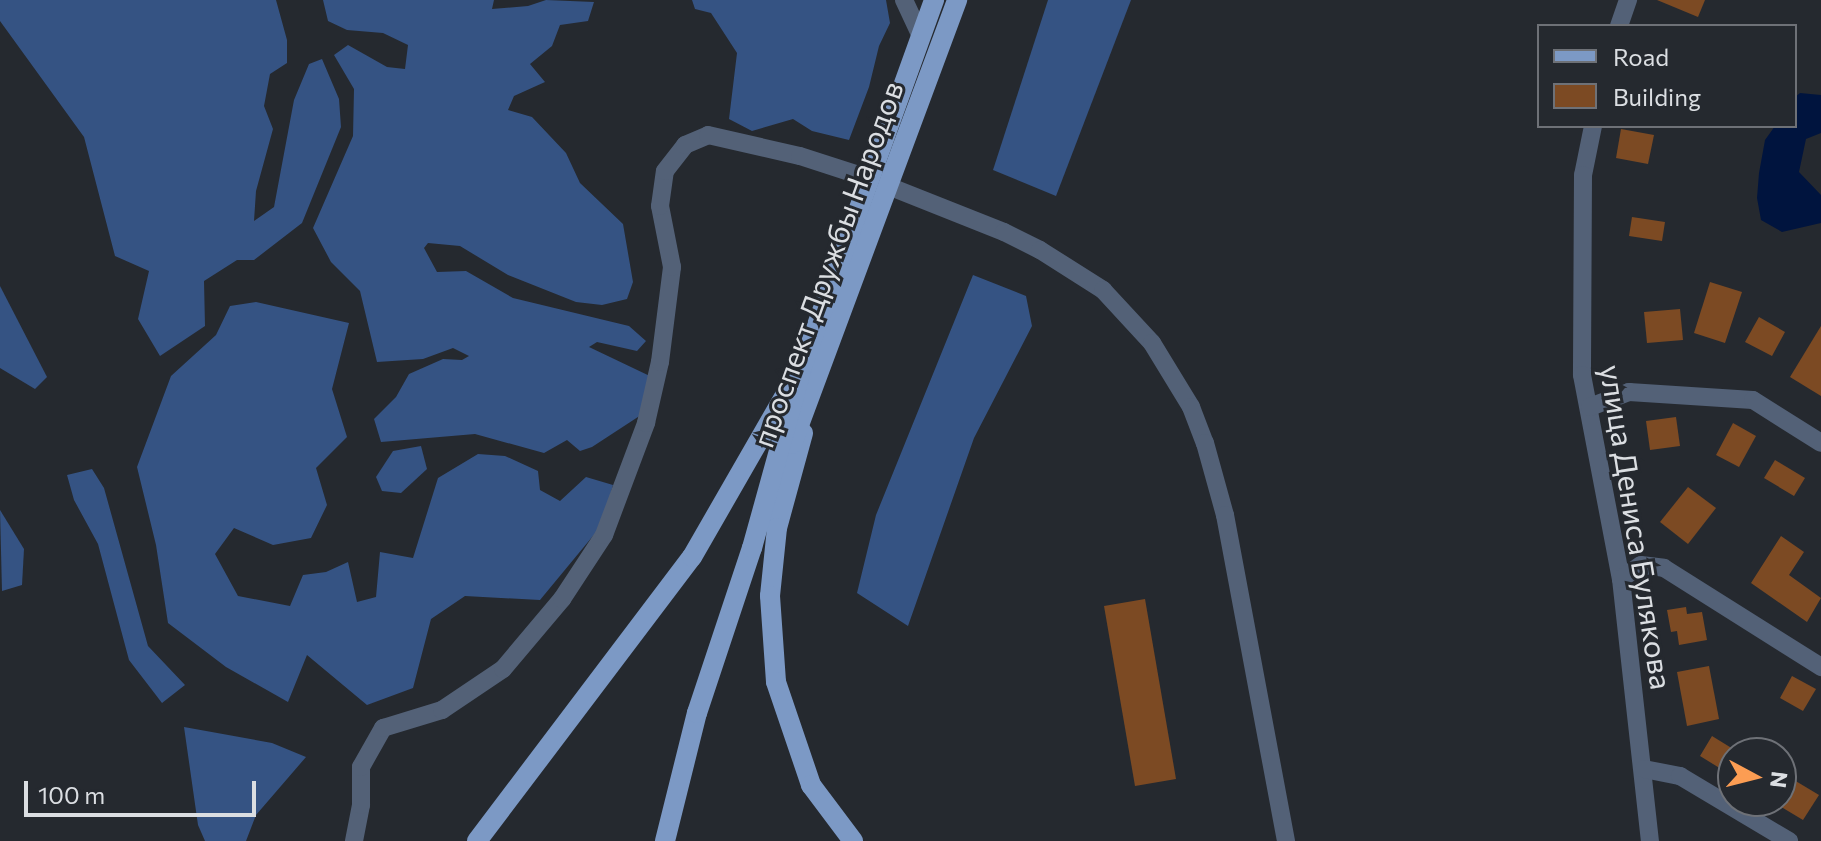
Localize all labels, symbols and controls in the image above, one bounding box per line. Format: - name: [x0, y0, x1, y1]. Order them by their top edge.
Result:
- legend: [1537, 24, 1797, 128]
- text: Road: [1613, 42, 1669, 71]
- street label: проспект Дружбы Народов: [744, 76, 910, 452]
- text: Building: [1613, 82, 1701, 111]
- street label: улица Дениса Булякова: [1594, 362, 1680, 692]
- north arrow: [1717, 737, 1797, 817]
- scale bar: [28, 765, 260, 815]
- text: N: [1765, 770, 1794, 790]
- text: 100 m: [38, 780, 105, 809]

